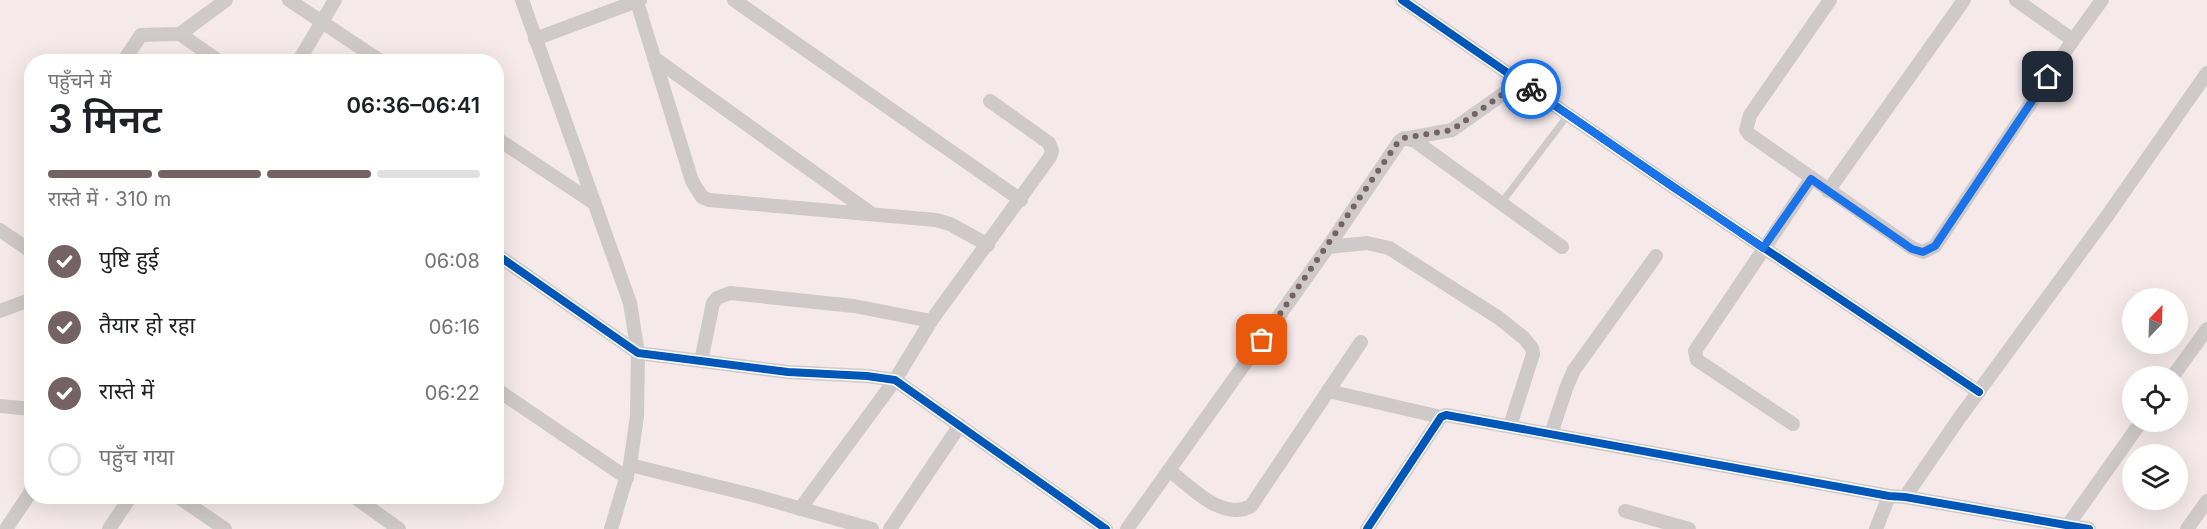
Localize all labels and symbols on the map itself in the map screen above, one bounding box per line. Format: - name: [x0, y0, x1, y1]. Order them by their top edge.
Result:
- pin: [2022, 51, 2073, 102]
- courier: [1501, 59, 1561, 119]
- north arrow: [2122, 288, 2188, 354]
- pin: [1236, 314, 1287, 365]

